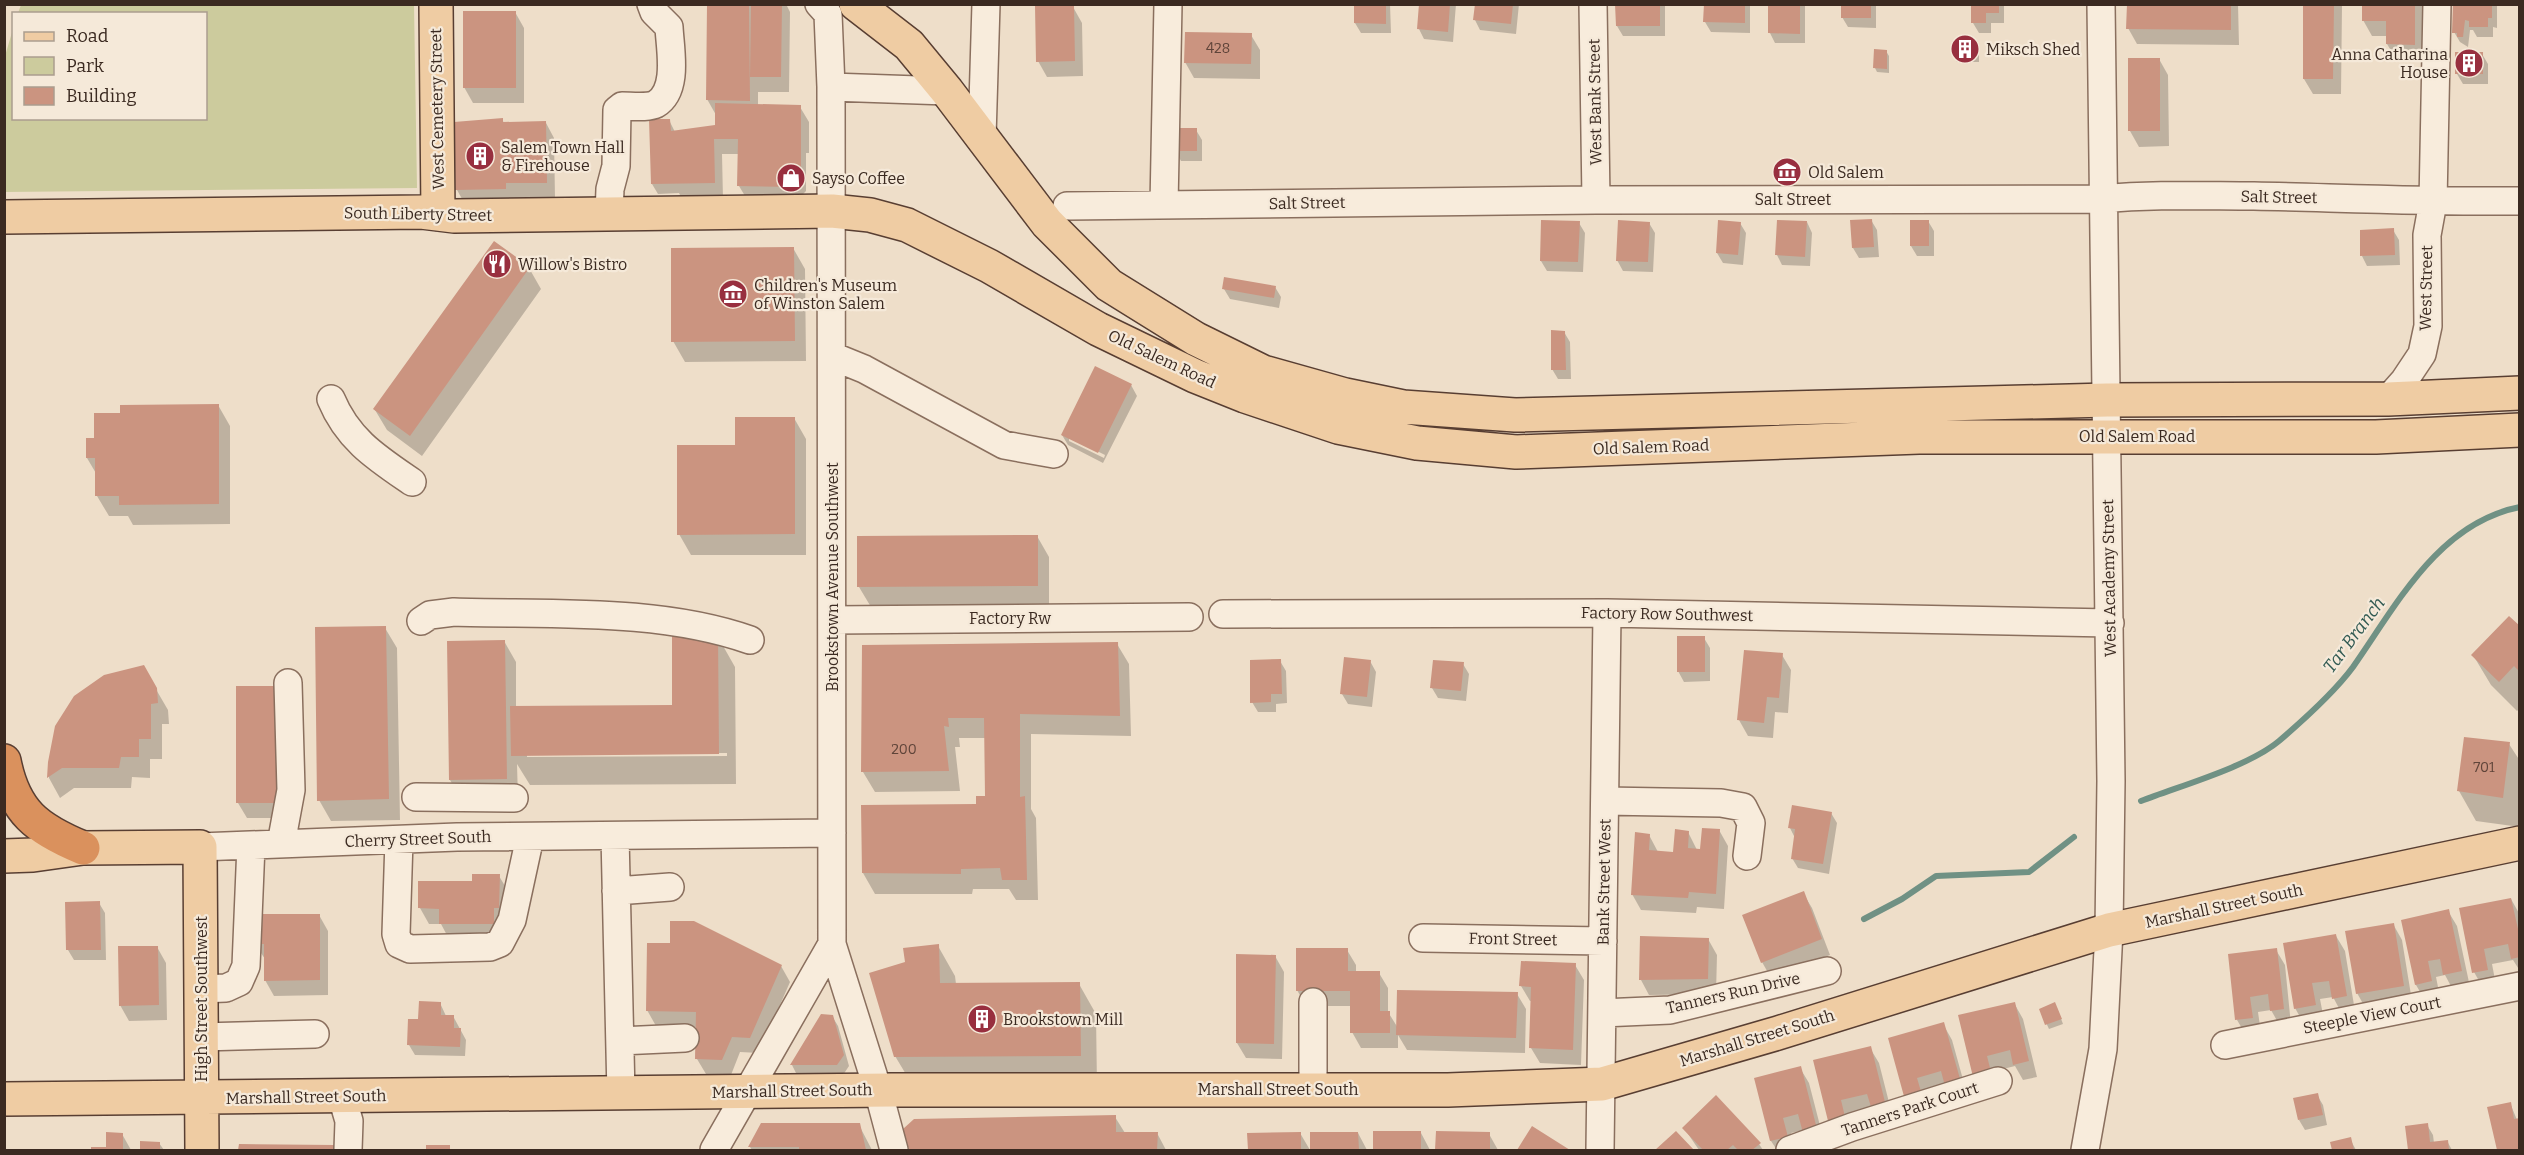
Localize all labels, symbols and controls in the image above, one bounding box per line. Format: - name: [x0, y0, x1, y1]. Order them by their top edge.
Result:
- legend: [12, 12, 207, 120]
- text: Road: [66, 25, 109, 47]
- street label: West Cemetery Street: [426, 28, 448, 190]
- building icon: Miksch Shed: [1949, 33, 1981, 65]
- street label: West Bank Street: [1584, 38, 1606, 166]
- house number: 428: [1206, 40, 1230, 57]
- place label: Miksch Shed: [1986, 40, 2081, 59]
- place label: Anna Catharina House: [2331, 45, 2448, 82]
- building icon: Anna Catharina House: [2453, 47, 2485, 79]
- text: Park: [66, 55, 105, 77]
- text: Building: [66, 85, 137, 107]
- place label: Salem Town Hall & Firehouse: [501, 138, 625, 175]
- building icon: Salem Town Hall & Firehouse: [464, 140, 496, 172]
- museum icon: Old Salem: [1771, 156, 1803, 188]
- shop icon: Sayso Coffee: [775, 162, 807, 194]
- place label: Old Salem: [1808, 163, 1884, 182]
- place label: Sayso Coffee: [812, 169, 905, 188]
- street label: Salt Street: [2240, 187, 2318, 207]
- street label: Salt Street: [1755, 190, 1832, 209]
- street label: Salt Street: [1268, 193, 1346, 213]
- street label: South Liberty Street: [344, 203, 492, 225]
- street label: West Street: [2416, 245, 2436, 331]
- restaurant icon: Willow's Bistro: [481, 248, 513, 280]
- place label: Willow's Bistro: [518, 255, 627, 274]
- place label: Children's Museum of Winston Salem: [754, 276, 897, 313]
- museum icon: Children's Museum of Winston Salem: [717, 278, 749, 310]
- street label: Old Salem Road: [1105, 326, 1219, 392]
- street label: Old Salem Road: [2079, 427, 2196, 446]
- street label: Old Salem Road: [1592, 435, 1710, 459]
- street label: Brookstown Avenue Southwest: [823, 462, 842, 692]
- street label: West Academy Street: [2098, 499, 2120, 657]
- water label: Tar Branch: [2318, 593, 2390, 677]
- street label: Factory Row Southwest: [1581, 603, 1754, 625]
- street label: Factory Rw: [969, 609, 1051, 628]
- house number: 200: [891, 741, 917, 758]
- house number: 701: [2473, 759, 2495, 776]
- street label: Bank Street West: [1593, 818, 1615, 946]
- street label: Cherry Street South: [344, 827, 492, 851]
- street label: Marshall Street South: [2143, 880, 2305, 932]
- street label: High Street Southwest: [192, 916, 211, 1082]
- street label: Front Street: [1468, 929, 1558, 949]
- street label: Tanners Run Drive: [1664, 968, 1802, 1018]
- street label: Steeple View Court: [2301, 992, 2443, 1038]
- building icon: Brookstown Mill: [966, 1003, 998, 1035]
- street label: Marshall Street South: [1677, 1005, 1837, 1071]
- place label: Brookstown Mill: [1003, 1010, 1123, 1029]
- street label: Tanners Park Court: [1839, 1078, 1981, 1140]
- street label: Marshall Street South: [711, 1080, 873, 1102]
- street label: Marshall Street South: [1198, 1080, 1358, 1099]
- street label: Marshall Street South: [225, 1086, 387, 1108]

